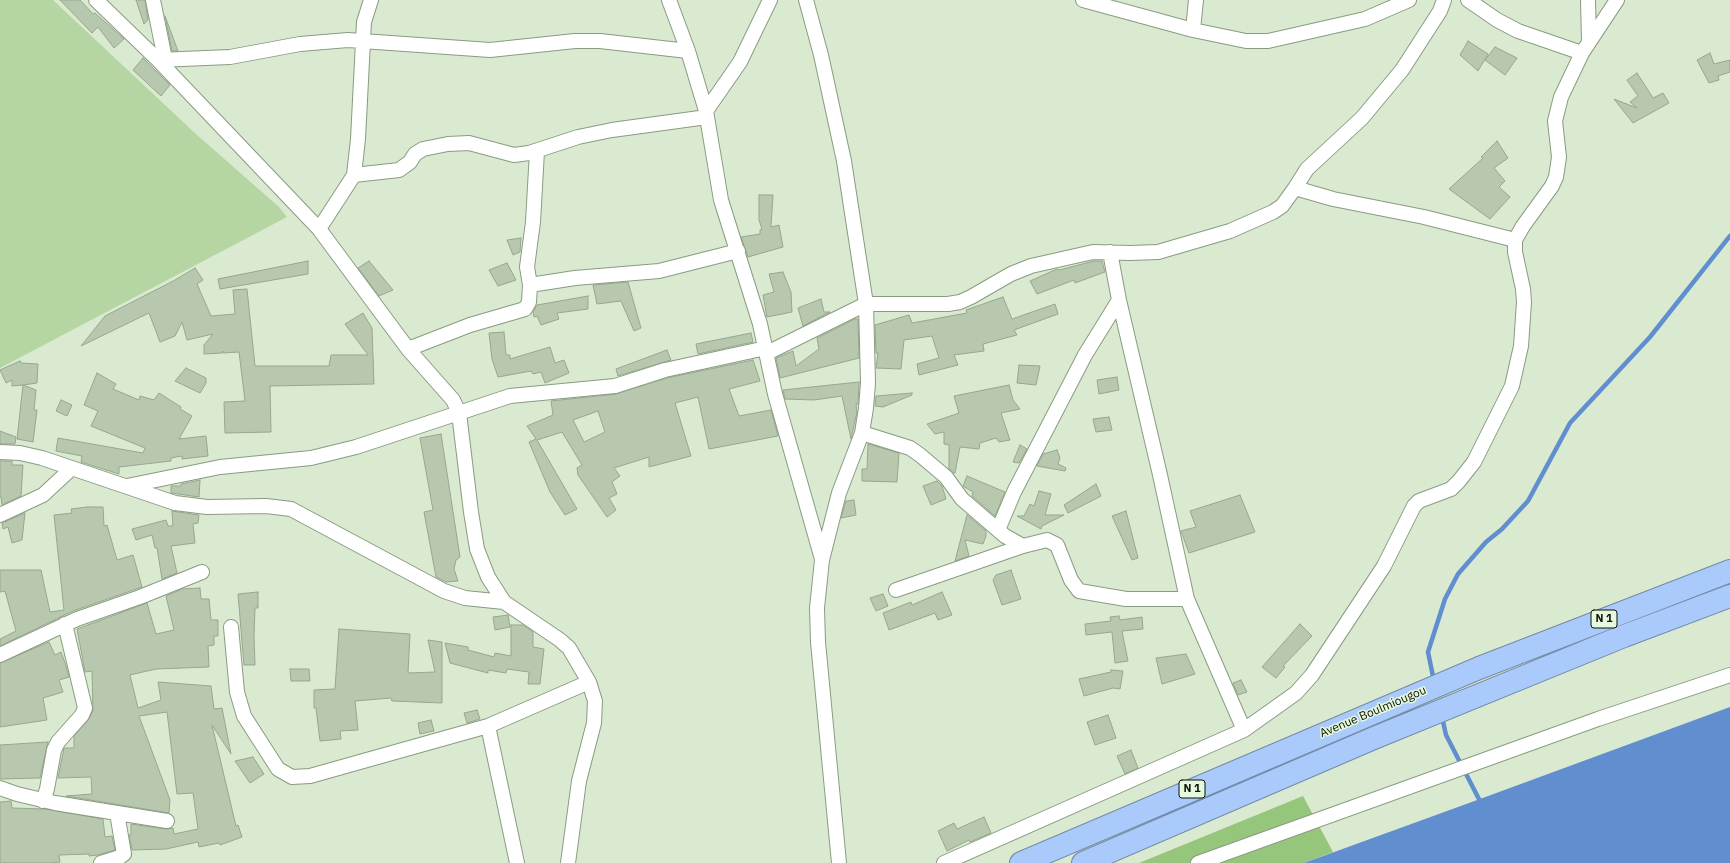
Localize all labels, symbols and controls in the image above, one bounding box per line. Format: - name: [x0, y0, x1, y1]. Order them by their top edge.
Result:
- road number: N 1: [1591, 610, 1617, 628]
- street label: Avenue Boulmiougou: [1318, 683, 1428, 741]
- road number: N 1: [1179, 780, 1205, 798]

